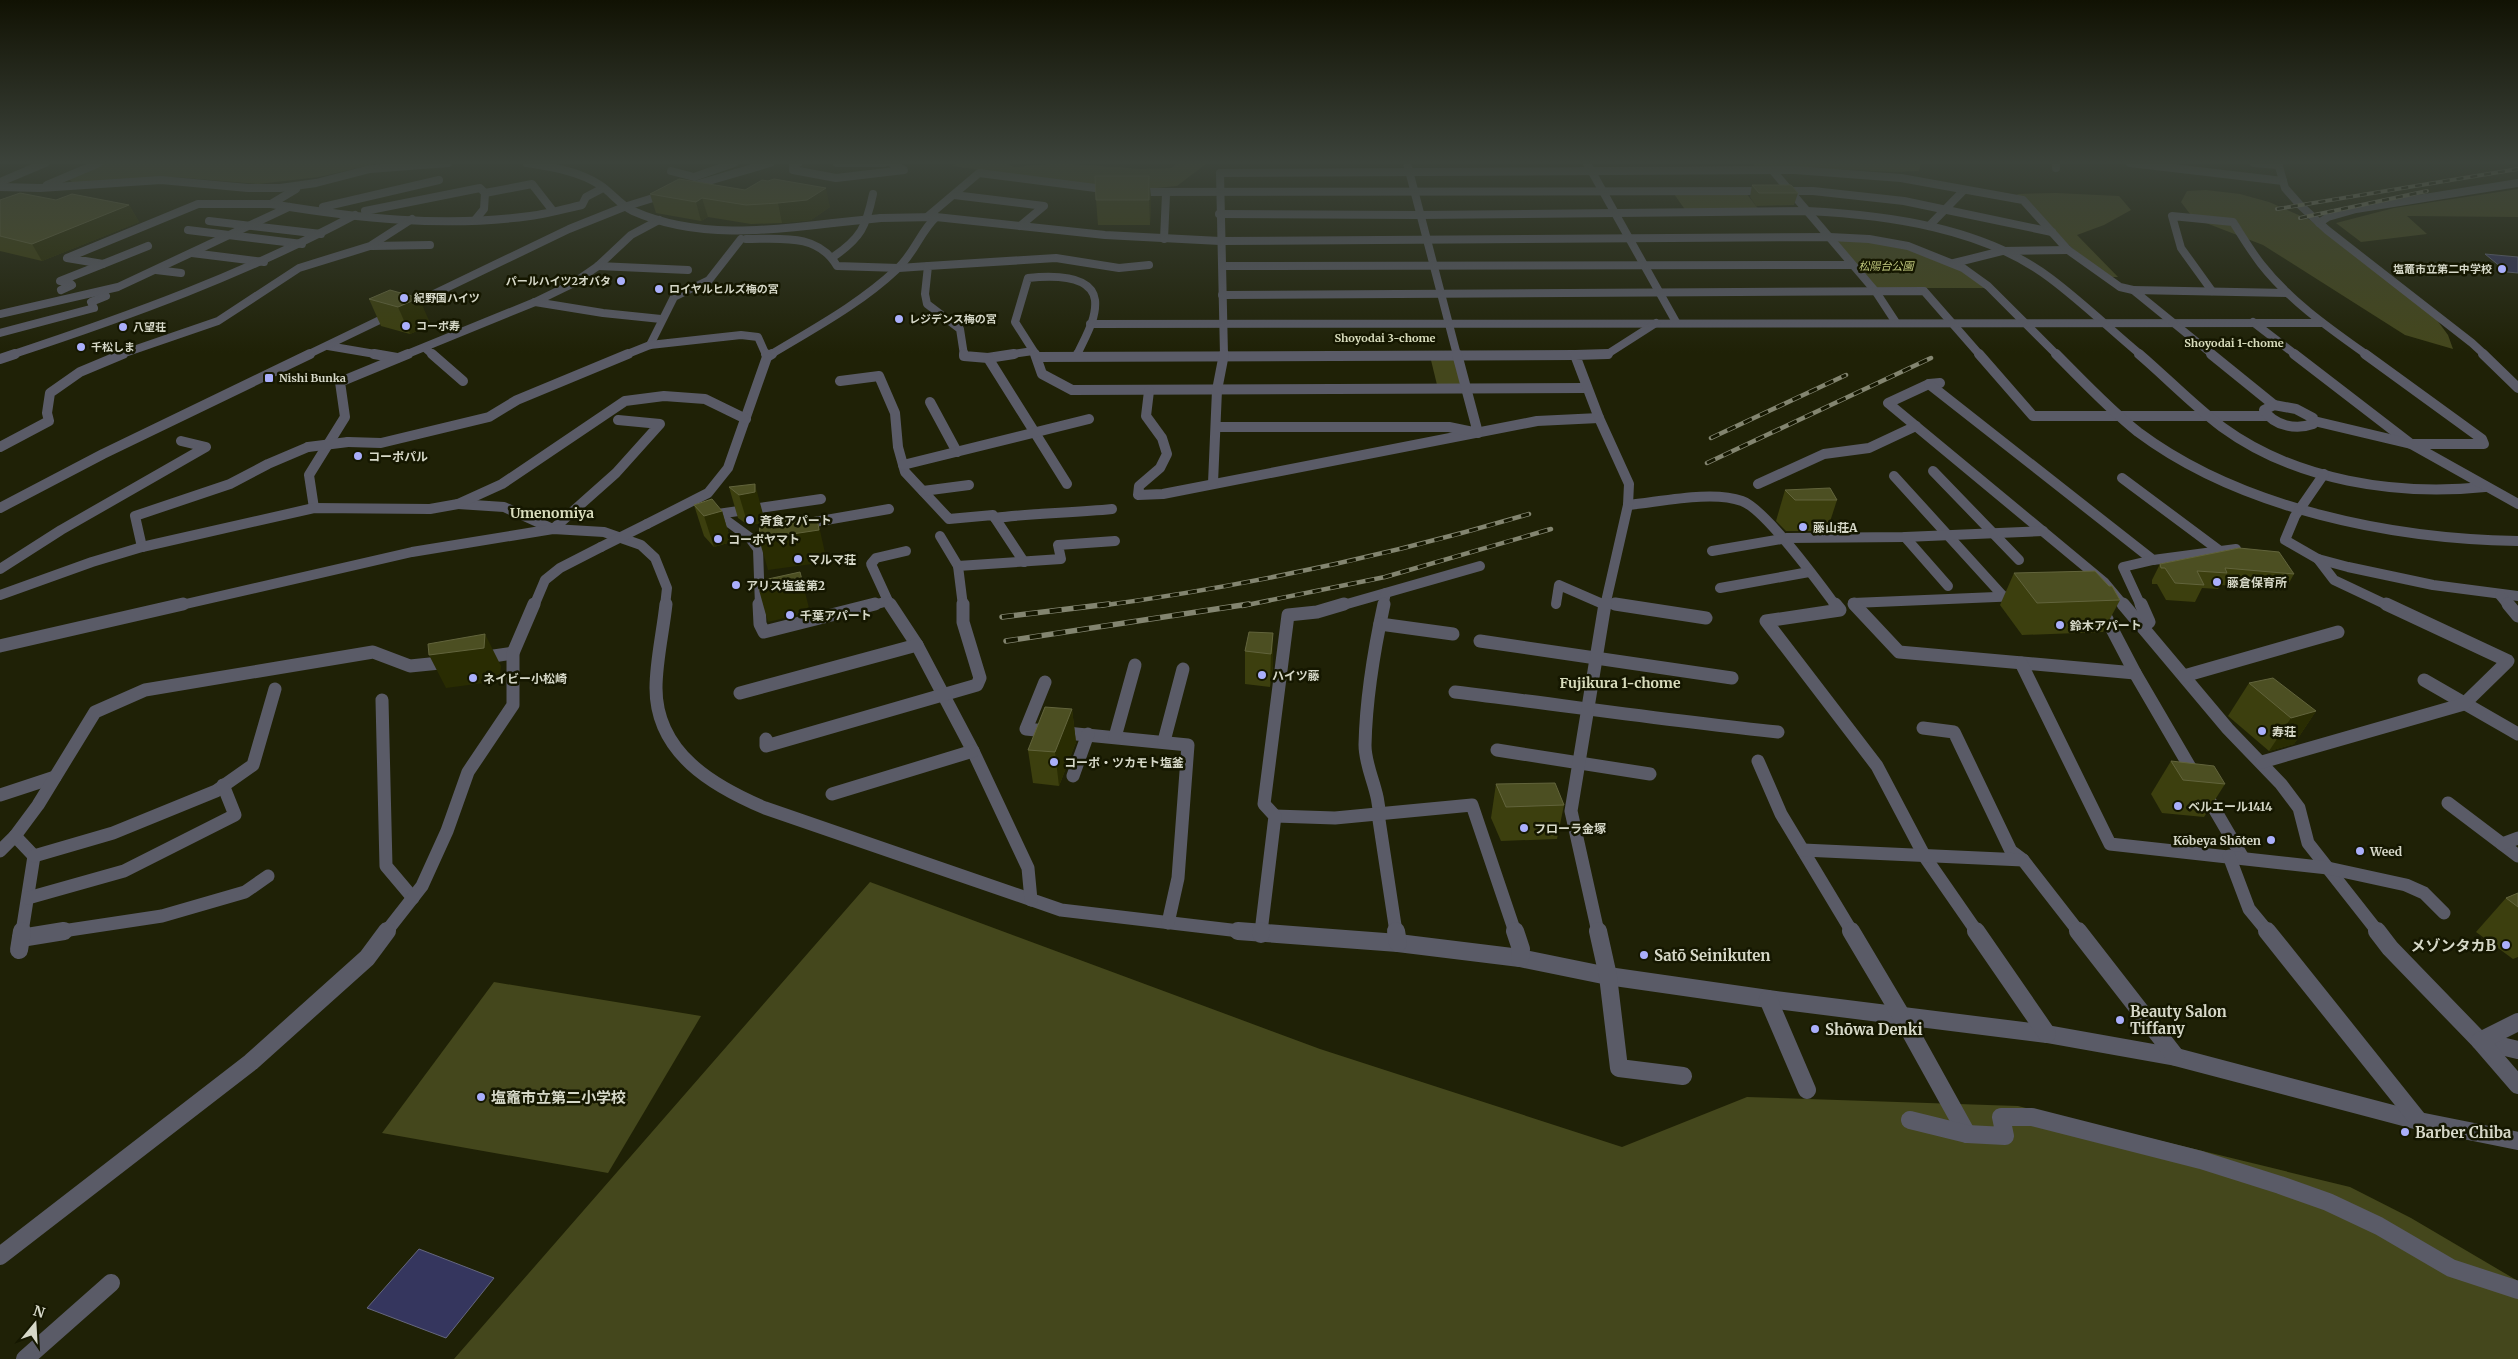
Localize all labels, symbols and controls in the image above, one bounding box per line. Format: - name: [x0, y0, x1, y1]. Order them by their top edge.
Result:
- park label: 松陽台公園: [1859, 259, 1915, 273]
- place label: 塩竈市立第二中学校: [2393, 262, 2492, 276]
- marker: 塩竈市立第二中学校: [2496, 263, 2508, 275]
- place label: パールハイツ2オバタ: [506, 274, 611, 288]
- marker: パールハイツ2オバタ: [615, 275, 627, 287]
- place label: ロイヤルヒルズ梅の宮: [669, 282, 779, 296]
- marker: ロイヤルヒルズ梅の宮: [653, 283, 665, 295]
- place label: 紀野国ハイツ: [414, 291, 480, 305]
- marker: 紀野国ハイツ: [398, 292, 410, 304]
- place label: レジデンス梅の宮: [909, 312, 997, 326]
- marker: レジデンス梅の宮: [893, 313, 905, 325]
- place label: コーポ寿: [416, 319, 460, 333]
- place label: 八望荘: [133, 320, 166, 334]
- marker: コーポ寿: [400, 320, 412, 332]
- marker: 八望荘: [117, 321, 129, 333]
- district label: Shoyodai 3-chome: [1334, 331, 1436, 345]
- district label: Shoyodai 1-chome: [2184, 336, 2284, 350]
- place label: 千松しま: [91, 340, 135, 354]
- marker: 千松しま: [75, 341, 87, 353]
- place label: Nishi Bunka: [279, 371, 346, 385]
- marker: Nishi Bunka: [263, 372, 275, 384]
- place label: コーポパル: [368, 449, 428, 464]
- marker: コーポパル: [352, 450, 364, 462]
- district label: Umenomiya: [510, 504, 594, 522]
- place label: 斉食アパート: [760, 513, 832, 528]
- marker: 斉食アパート: [744, 514, 756, 526]
- place label: 藤山荘A: [1813, 520, 1858, 535]
- marker: 藤山荘A: [1797, 521, 1809, 533]
- place label: コーポヤマト: [728, 532, 800, 547]
- marker: コーポヤマト: [712, 533, 724, 545]
- place label: マルマ荘: [808, 552, 856, 567]
- marker: マルマ荘: [792, 553, 804, 565]
- place label: 藤倉保育所: [2227, 575, 2287, 590]
- marker: 藤倉保育所: [2211, 576, 2223, 588]
- place label: アリス塩釜第2: [746, 578, 825, 593]
- marker: アリス塩釜第2: [730, 579, 742, 591]
- place label: 千葉アパート: [800, 608, 872, 623]
- marker: 千葉アパート: [784, 609, 796, 621]
- place label: 鈴木アパート: [2069, 618, 2142, 633]
- marker: 鈴木アパート: [2054, 619, 2066, 631]
- place label: ハイツ藤: [1272, 668, 1320, 683]
- marker: ハイツ藤: [1256, 669, 1268, 681]
- place label: ネイビー小松崎: [483, 671, 567, 686]
- marker: ネイビー小松崎: [467, 672, 479, 684]
- district label: Fujikura 1-chome: [1559, 674, 1681, 692]
- place label: 寿荘: [2272, 724, 2296, 739]
- marker: 寿荘: [2256, 725, 2268, 737]
- place label: コーポ・ツカモト塩釜: [1064, 755, 1184, 770]
- marker: コーポ・ツカモト塩釜: [1048, 756, 1060, 768]
- place label: ベルエール1414: [2188, 799, 2273, 814]
- marker: ベルエール1414: [2172, 800, 2184, 812]
- place label: フローラ金塚: [1534, 821, 1606, 836]
- marker: フローラ金塚: [1518, 822, 1530, 834]
- place label: Kōbeya Shōten: [2173, 833, 2261, 848]
- marker: Kōbeya Shōten: [2265, 834, 2277, 846]
- place label: Weed: [2369, 844, 2403, 859]
- marker: Weed: [2354, 845, 2366, 857]
- place label: メゾンタカB: [2411, 936, 2497, 955]
- marker: メゾンタカB: [2500, 939, 2512, 951]
- place label: Satō Seinikuten: [1654, 946, 1771, 965]
- marker: Satō Seinikuten: [1638, 949, 1650, 961]
- place label: Beauty Salon Tiffany: [2130, 1002, 2227, 1038]
- marker: Beauty Salon Tiffany: [2114, 1014, 2126, 1026]
- place label: Shōwa Denki: [1825, 1020, 1923, 1039]
- marker: Shōwa Denki: [1809, 1023, 1821, 1035]
- place label: 塩竈市立第二小学校: [491, 1088, 626, 1107]
- marker: 塩竈市立第二小学校: [475, 1091, 487, 1103]
- place label: Barber Chiba: [2415, 1123, 2512, 1142]
- marker: Barber Chiba: [2399, 1126, 2411, 1138]
- north arrow: [10, 1299, 60, 1349]
- text: N: [31, 1301, 47, 1322]

